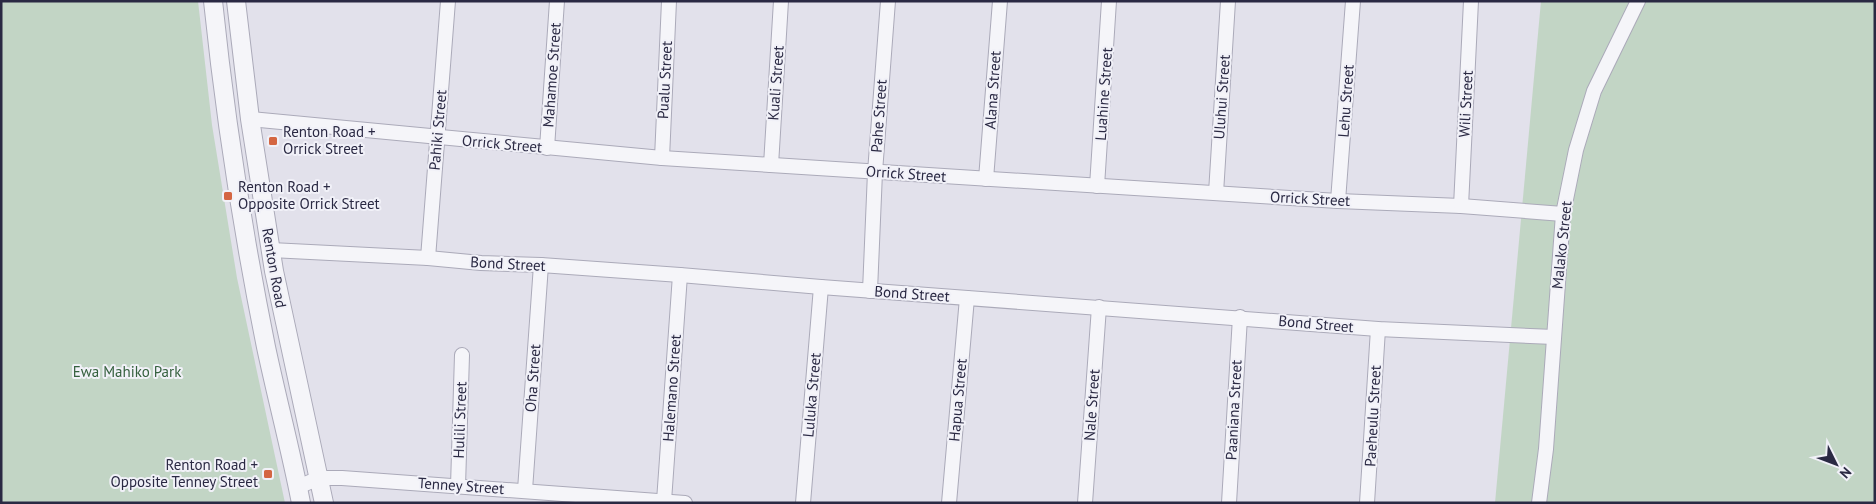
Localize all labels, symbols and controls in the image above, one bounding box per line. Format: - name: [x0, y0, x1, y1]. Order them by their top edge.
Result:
- street label: Mahamoe Street: [538, 22, 565, 128]
- street label: Pualu Street: [653, 40, 676, 120]
- street label: Kuali Street: [763, 45, 788, 121]
- street label: Luahine Street: [1091, 47, 1116, 141]
- street label: Alana Street: [980, 50, 1005, 130]
- street label: Uluhui Street: [1209, 54, 1234, 140]
- street label: Lehu Street: [1333, 64, 1358, 138]
- street label: Wili Street: [1454, 70, 1477, 138]
- street label: Pahe Street: [866, 79, 891, 153]
- street label: Pahiki Street: [425, 89, 450, 171]
- place label: Renton Road + Orrick Street: [283, 122, 376, 158]
- street label: Orrick Street: [461, 131, 543, 156]
- marker: Renton Road + Orrick Street: [267, 135, 279, 147]
- street label: Orrick Street: [865, 161, 947, 186]
- place label: Renton Road + Opposite Orrick Street: [238, 177, 380, 213]
- street label: Orrick Street: [1269, 187, 1351, 210]
- marker: Renton Road + Opposite Orrick Street: [222, 190, 234, 202]
- street label: Malako Street: [1547, 200, 1576, 290]
- street label: Renton Road: [258, 226, 291, 309]
- street label: Bond Street: [470, 252, 546, 275]
- street label: Bond Street: [874, 281, 950, 306]
- street label: Bond Street: [1278, 311, 1354, 336]
- street label: Halemano Street: [658, 334, 685, 442]
- street label: Oha Street: [521, 343, 544, 413]
- street label: Luluka Street: [798, 352, 825, 438]
- street label: Hapua Street: [944, 358, 971, 442]
- street label: Paaniana Street: [1221, 359, 1246, 461]
- park label: Ewa Mahiko Park: [73, 362, 182, 381]
- street label: Paeheulu Street: [1360, 365, 1385, 467]
- street label: Nale Street: [1080, 368, 1103, 441]
- street label: Hulili Street: [449, 381, 470, 459]
- north arrow: [1811, 439, 1861, 489]
- place label: Renton Road + Opposite Tenney Street: [111, 455, 258, 491]
- text: N: [1836, 463, 1855, 482]
- marker: Renton Road + Opposite Tenney Street: [262, 468, 274, 480]
- street label: Tenney Street: [417, 473, 505, 498]

